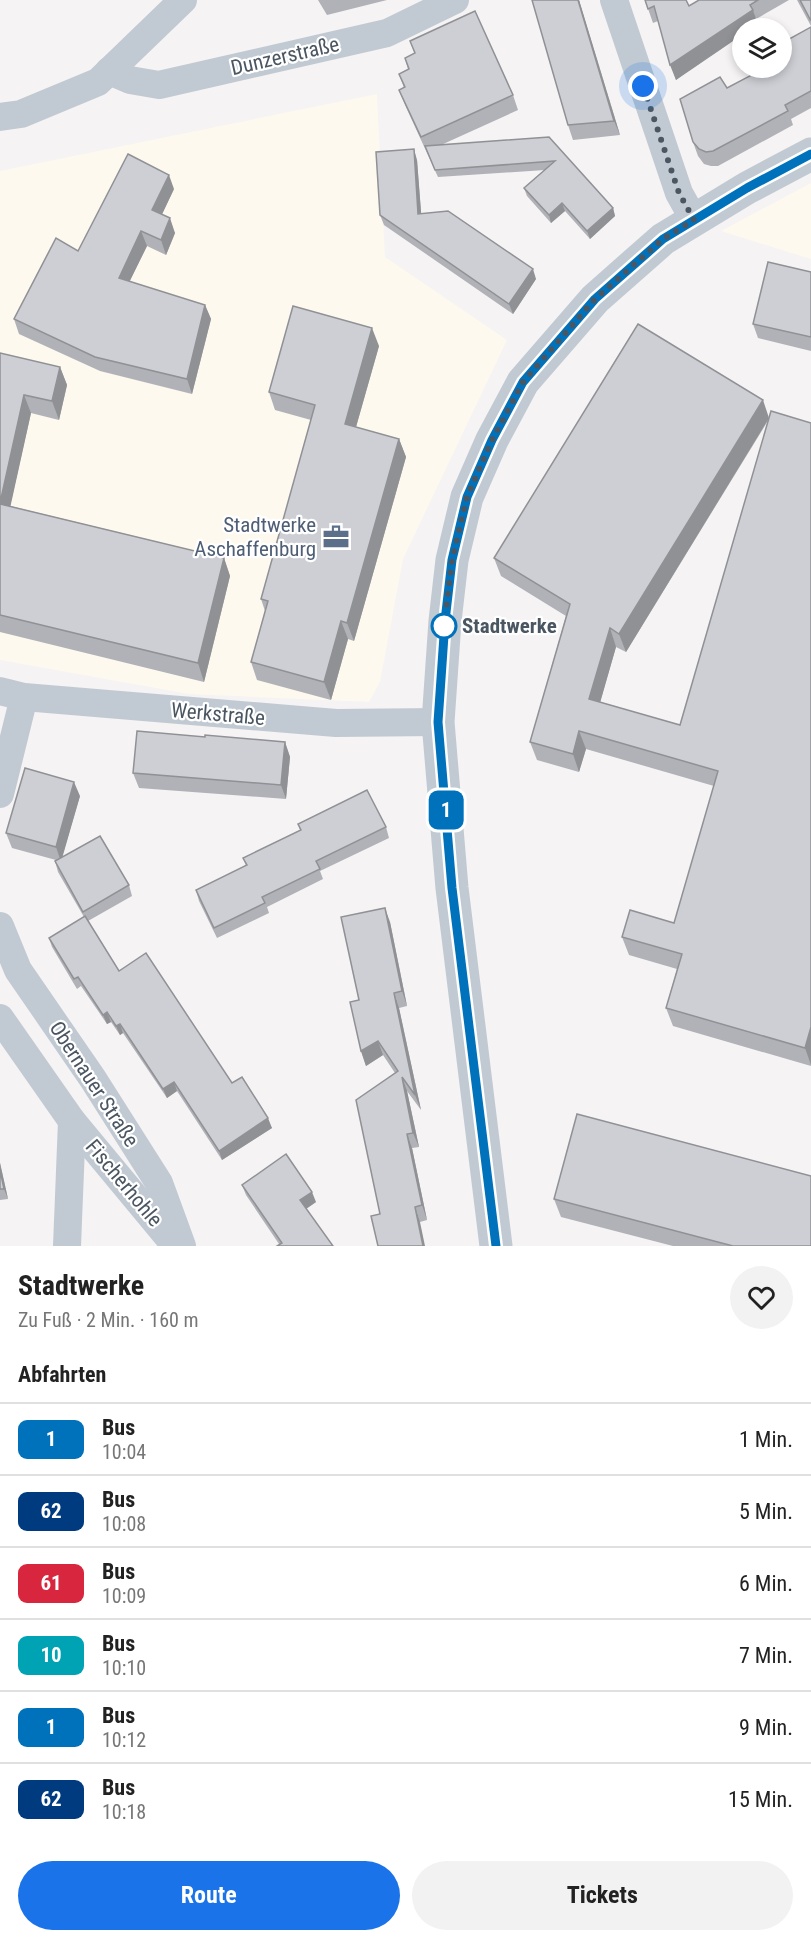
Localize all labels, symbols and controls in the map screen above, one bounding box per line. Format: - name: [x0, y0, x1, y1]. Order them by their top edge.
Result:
- map controls: [732, 18, 792, 78]
- button: layers: [732, 18, 792, 78]
- street label: Dunzerstraße: [229, 32, 342, 80]
- your location: [628, 71, 658, 101]
- place label: Stadtwerke Aschaffenburg: [194, 513, 316, 561]
- office icon: Stadtwerke Aschaffenburg: [321, 522, 351, 552]
- marker: Stadtwerke: [431, 613, 457, 639]
- place label: Stadtwerke: [462, 614, 557, 638]
- street label: Werkstraße: [170, 698, 266, 730]
- line badge: 1: [426, 790, 466, 830]
- text: 1: [441, 798, 451, 822]
- street label: Obernauer Straße: [45, 1017, 144, 1151]
- street label: Fischerhohle: [81, 1135, 167, 1231]
- button: heart: [730, 1266, 793, 1329]
- text: Stadtwerke: [18, 1269, 144, 1302]
- text: Zu Fuß · 2 Min. · 160 m: [18, 1308, 199, 1332]
- text: Abfahrten: [18, 1362, 106, 1387]
- text: Bus: [102, 1415, 135, 1440]
- text: 1: [46, 1427, 56, 1451]
- text: 1 Min.: [739, 1427, 793, 1452]
- text: 10:04: [102, 1440, 146, 1464]
- text: Bus: [102, 1487, 135, 1512]
- text: 62: [40, 1499, 62, 1523]
- text: 5 Min.: [739, 1499, 793, 1524]
- text: 10:08: [102, 1512, 146, 1536]
- text: Bus: [102, 1559, 135, 1584]
- text: 61: [40, 1571, 62, 1595]
- text: 6 Min.: [739, 1571, 793, 1596]
- text: 10:09: [102, 1584, 146, 1608]
- text: Bus: [102, 1631, 135, 1656]
- text: 10: [40, 1643, 62, 1667]
- text: 7 Min.: [739, 1643, 793, 1668]
- text: 10:10: [102, 1656, 146, 1680]
- text: Bus: [102, 1703, 135, 1728]
- text: 1: [46, 1715, 56, 1739]
- text: 9 Min.: [739, 1715, 793, 1740]
- text: 10:12: [102, 1728, 146, 1752]
- text: Bus: [102, 1775, 135, 1800]
- text: 62: [40, 1787, 62, 1811]
- text: 15 Min.: [728, 1787, 793, 1812]
- text: 10:18: [102, 1800, 146, 1824]
- button: Route: [18, 1861, 400, 1930]
- button: Tickets: [412, 1861, 793, 1930]

